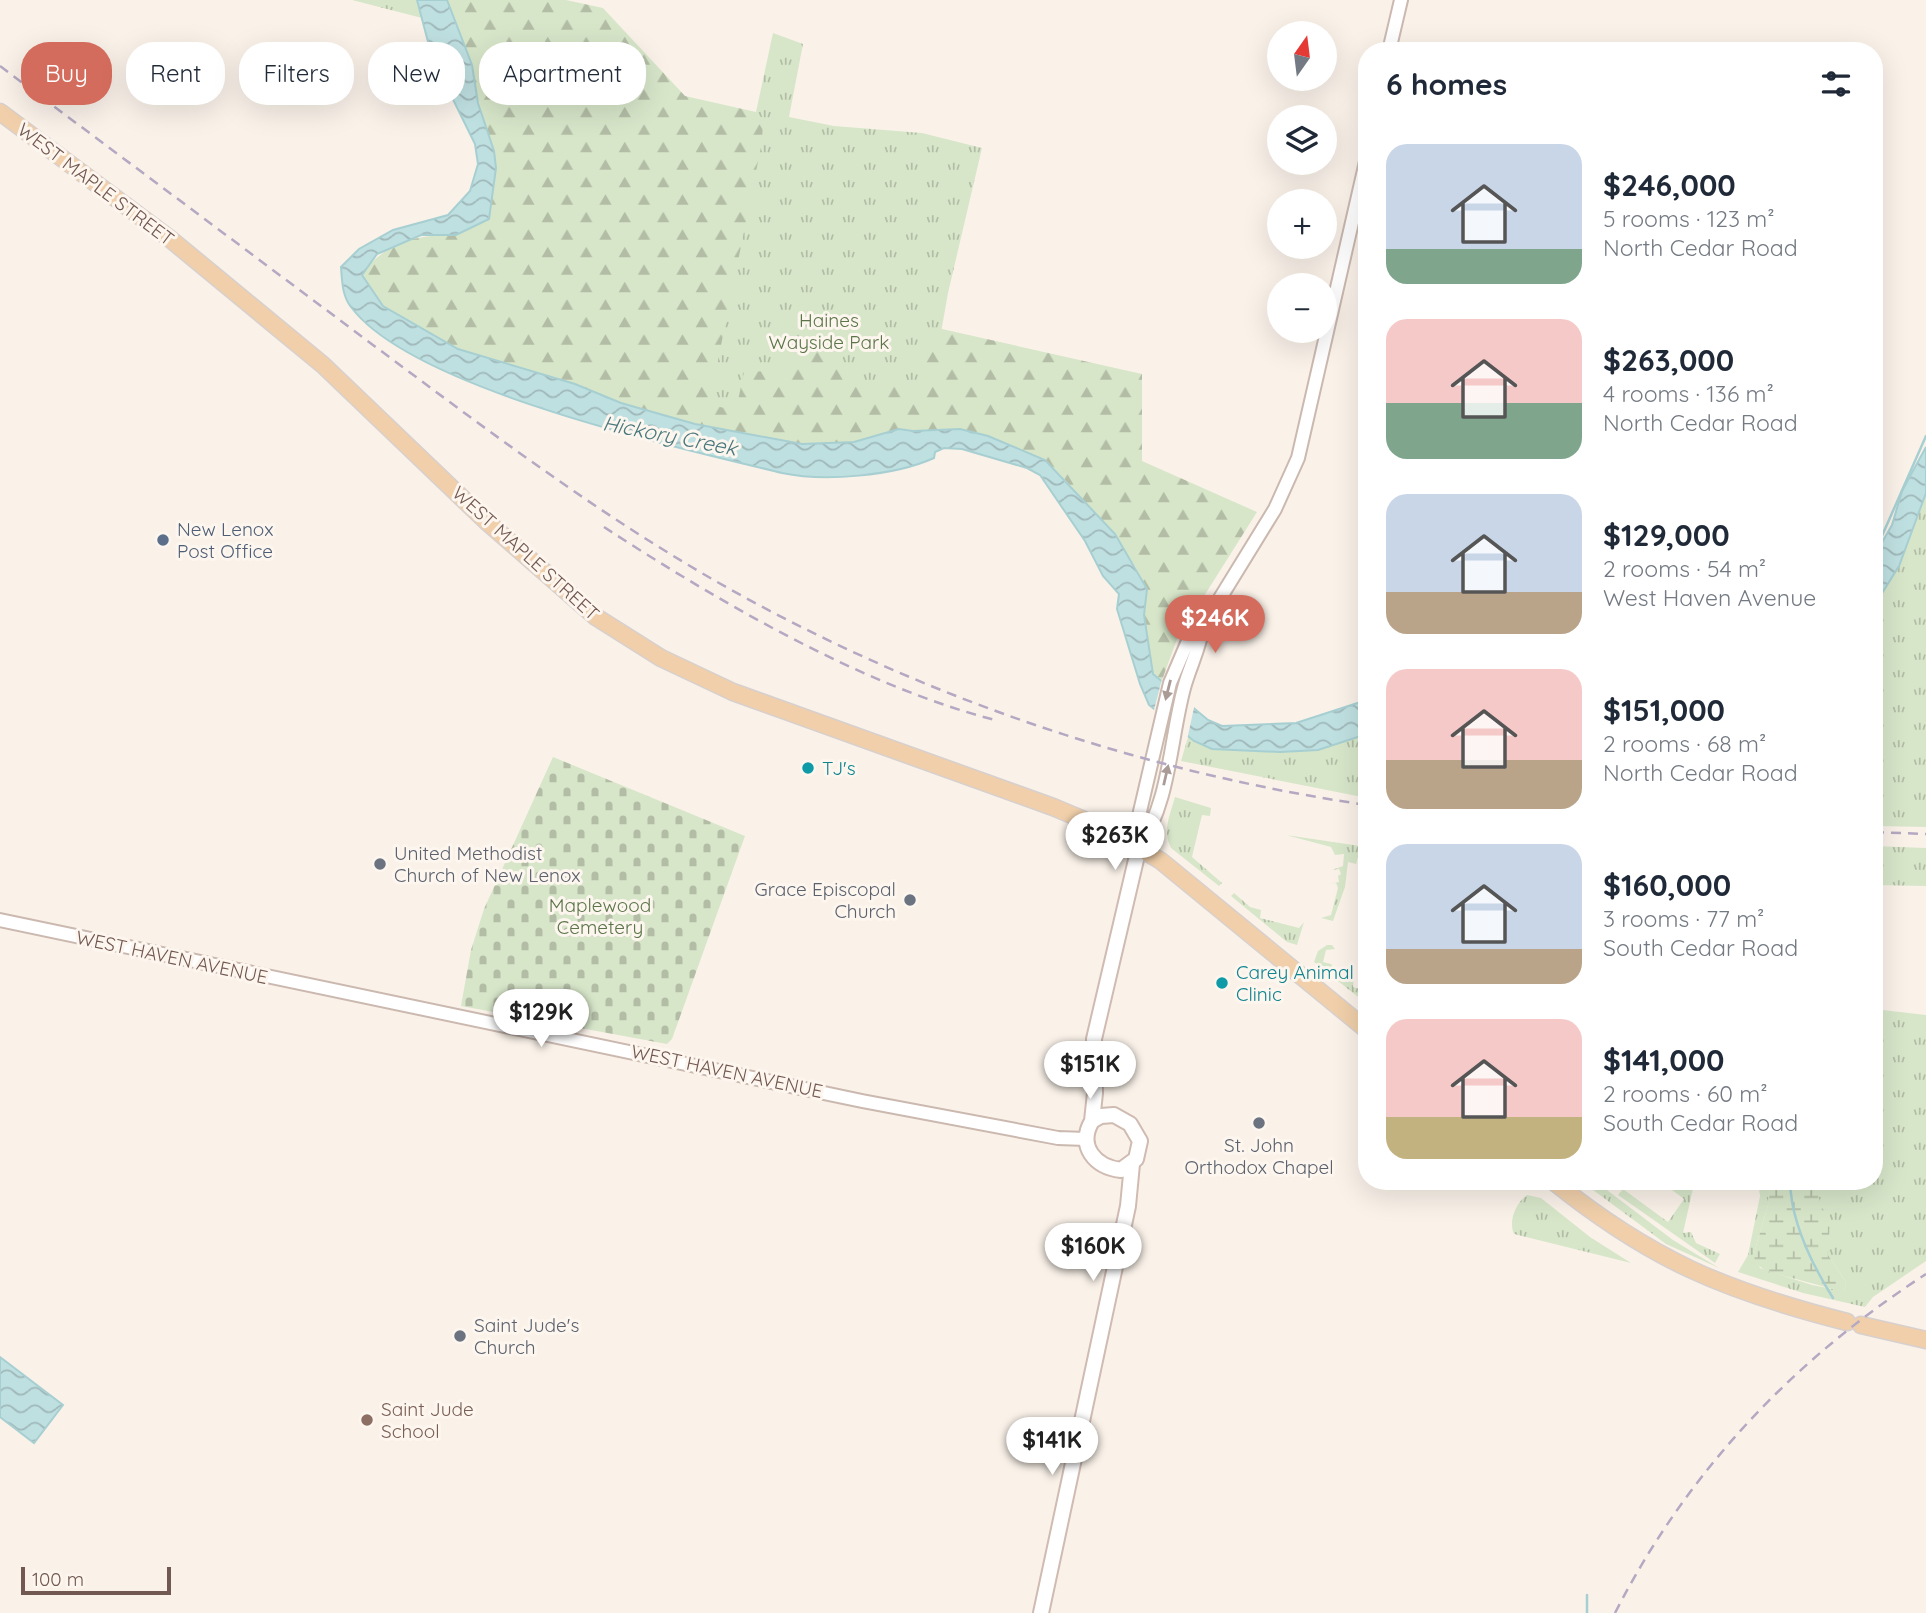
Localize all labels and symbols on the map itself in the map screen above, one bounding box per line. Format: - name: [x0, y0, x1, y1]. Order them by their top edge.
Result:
- north arrow: [1267, 21, 1337, 91]
- street label: WEST MAPLE STREET: [13, 117, 179, 251]
- park label: Haines Wayside Park: [769, 308, 889, 354]
- water label: Hickory Creek: [601, 409, 741, 461]
- street label: WEST MAPLE STREET: [447, 481, 605, 625]
- place label: New Lenox Post Office: [177, 517, 273, 563]
- marker: New Lenox Post Office: [155, 532, 171, 548]
- pin: $246K: [1166, 596, 1264, 655]
- one-way arrow: [1163, 680, 1174, 702]
- place label: TJ's: [822, 756, 856, 780]
- marker: TJ's: [800, 760, 816, 776]
- one-way arrow: [1160, 764, 1171, 786]
- pin: $263K: [1066, 812, 1164, 872]
- place label: United Methodist Church of New Lenox: [394, 841, 581, 887]
- marker: United Methodist Church of New Lenox: [372, 856, 388, 872]
- place label: Grace Episcopal Church: [754, 877, 896, 923]
- marker: Grace Episcopal Church: [902, 892, 918, 908]
- park label: Maplewood Cemetery: [549, 893, 651, 939]
- street label: WEST HAVEN AVENUE: [74, 925, 270, 989]
- place label: Carey Animal Clinic: [1236, 960, 1354, 1006]
- marker: Carey Animal Clinic: [1214, 975, 1230, 991]
- pin: $129K: [492, 990, 590, 1049]
- street label: WEST HAVEN AVENUE: [629, 1039, 825, 1103]
- pin: $151K: [1041, 1042, 1139, 1101]
- marker: St. John Orthodox Chapel: [1251, 1115, 1267, 1131]
- place label: St. John Orthodox Chapel: [1184, 1133, 1334, 1179]
- pin: $160K: [1044, 1224, 1142, 1283]
- place label: Saint Jude's Church: [474, 1313, 579, 1359]
- marker: Saint Jude's Church: [452, 1328, 468, 1344]
- place label: Saint Jude School: [381, 1397, 474, 1443]
- marker: Saint Jude School: [359, 1412, 375, 1428]
- pin: $141K: [1003, 1418, 1101, 1477]
- scale bar: [21, 1564, 172, 1596]

